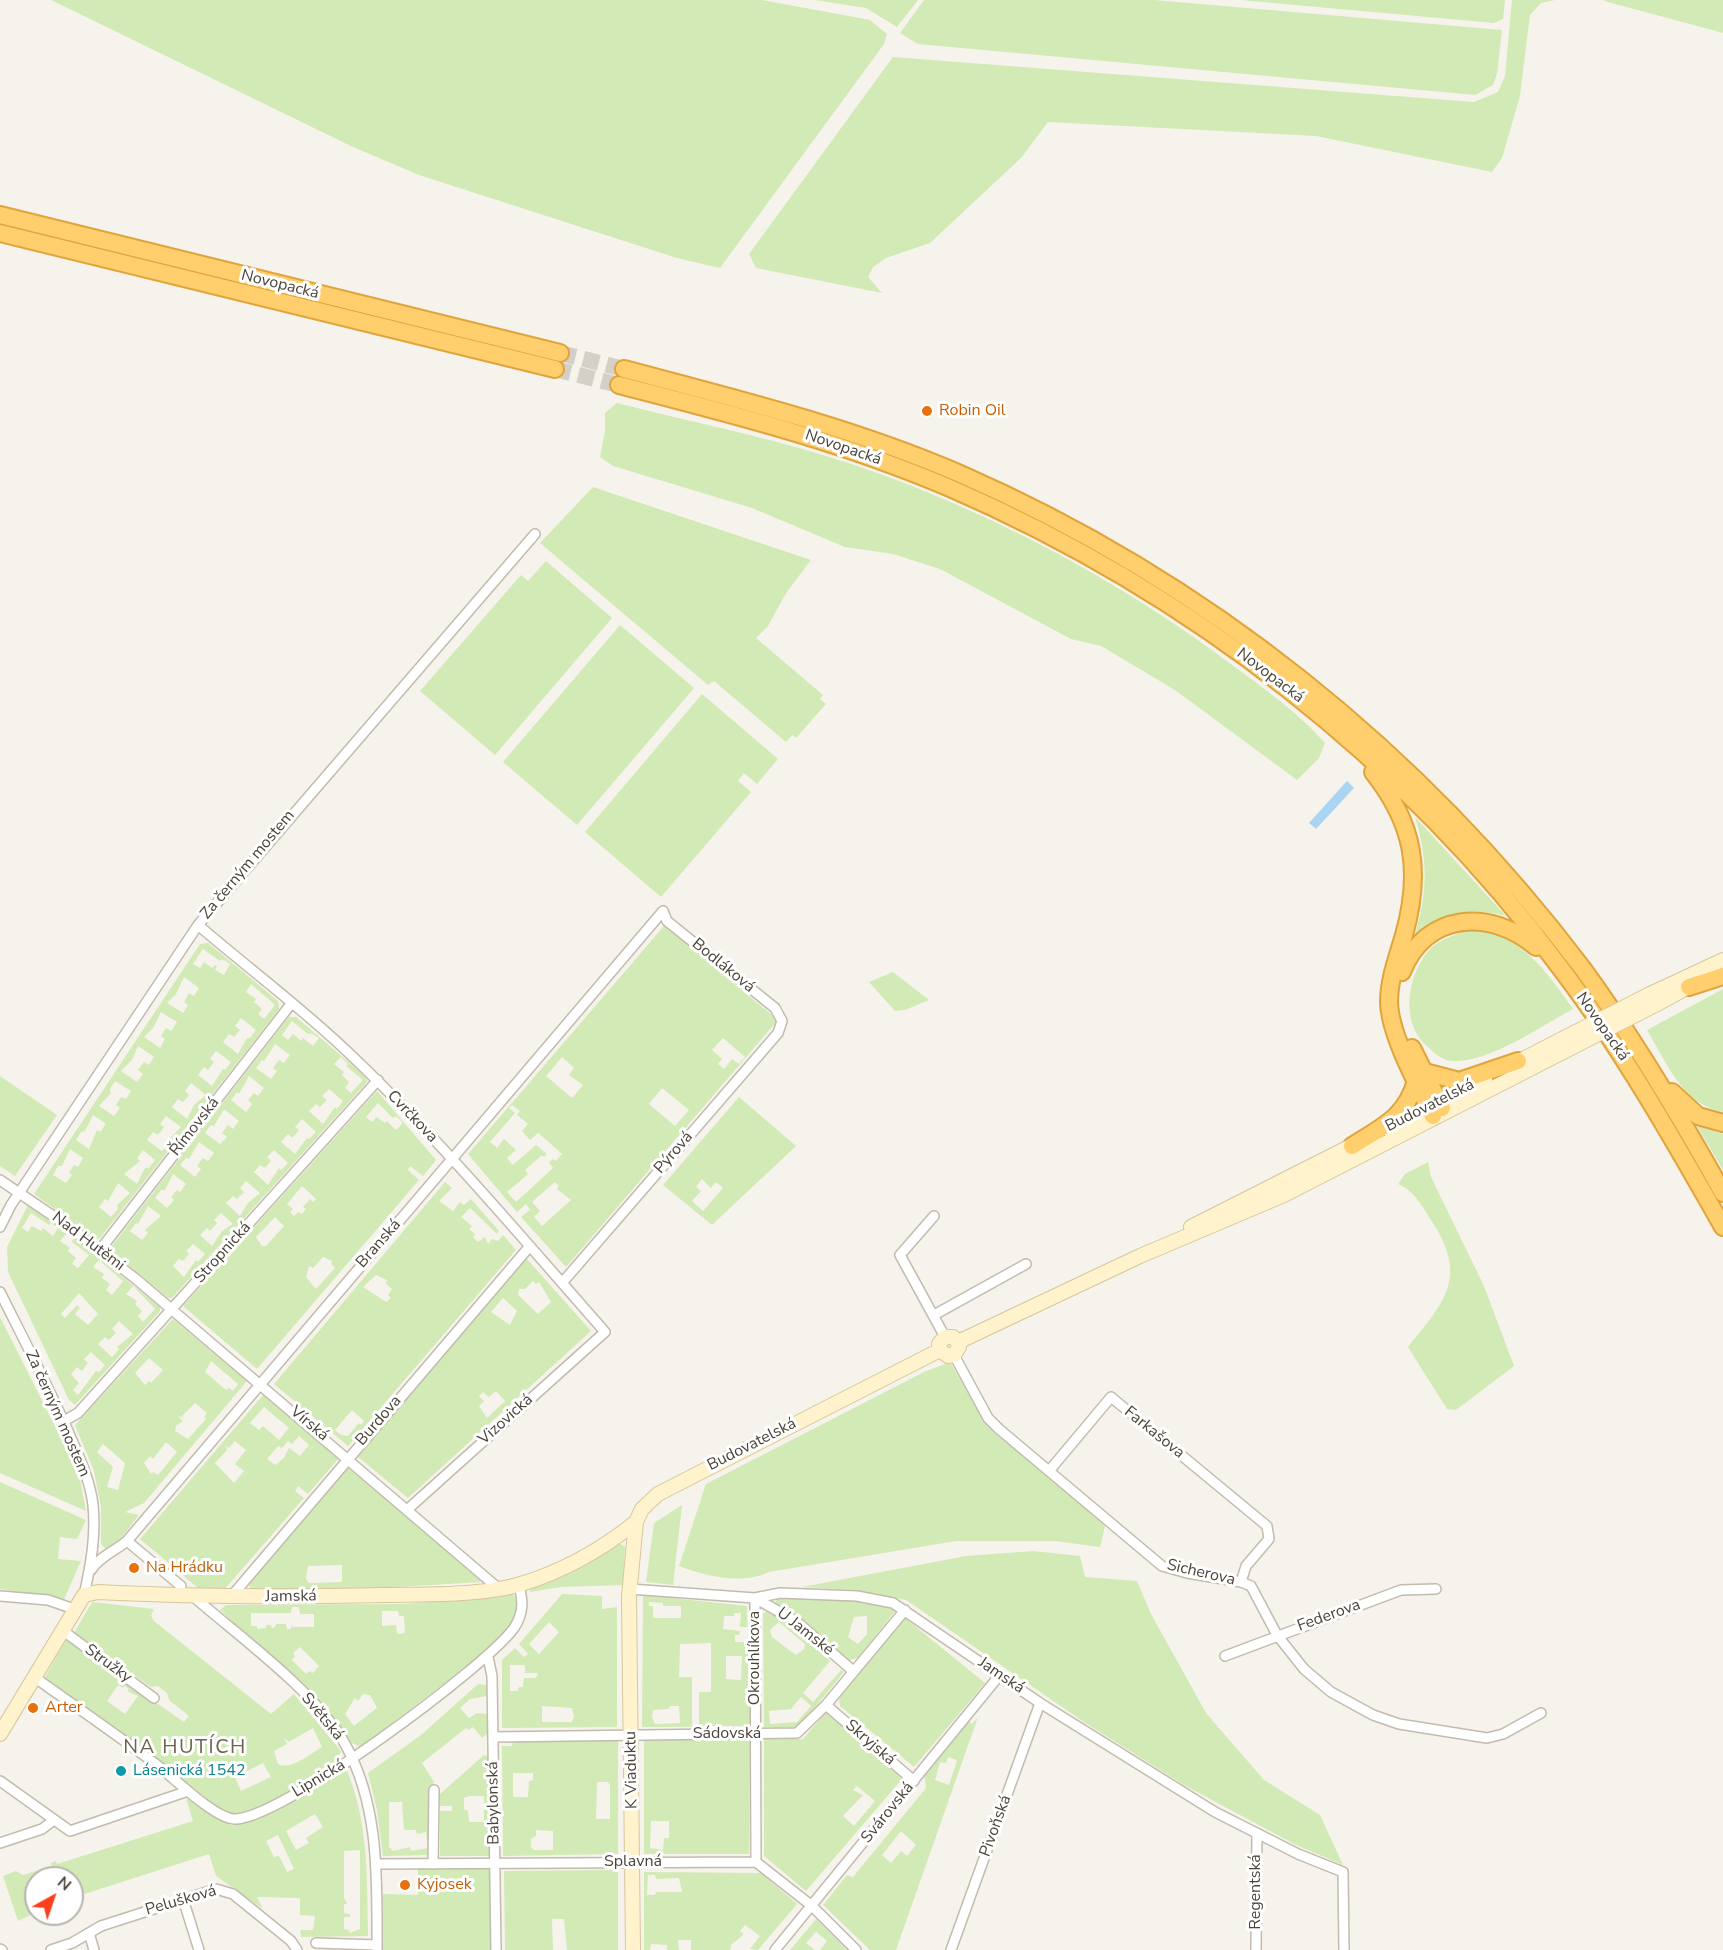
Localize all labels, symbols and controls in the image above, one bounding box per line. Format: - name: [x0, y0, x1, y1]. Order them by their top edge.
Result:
- street label: Novopacká: [239, 266, 321, 304]
- place label: Robin Oil: [939, 401, 1005, 421]
- marker: Robin Oil: [920, 404, 934, 418]
- street label: Novopacká: [802, 426, 884, 470]
- street label: Novopacká: [1233, 644, 1307, 708]
- street label: Za černým mostem: [197, 807, 299, 923]
- street label: Bodláková: [688, 935, 758, 997]
- street label: Novopacká: [1571, 989, 1633, 1065]
- street label: Budovatelská: [1382, 1075, 1478, 1137]
- street label: Cvrčkova: [383, 1087, 441, 1147]
- street label: Římovská: [166, 1094, 224, 1160]
- street label: Pýrová: [651, 1128, 697, 1178]
- street label: Nad Hutěmi: [48, 1208, 128, 1276]
- street label: Branská: [353, 1216, 405, 1272]
- street label: Stropnická: [190, 1218, 256, 1288]
- street label: Za černým mostem: [21, 1348, 93, 1480]
- street label: Vizovická: [475, 1391, 537, 1449]
- street label: Burdova: [352, 1392, 406, 1450]
- street label: Vírská: [286, 1402, 332, 1446]
- street label: Farkašova: [1120, 1403, 1188, 1463]
- street label: Budovatelská: [704, 1414, 800, 1476]
- street label: Sicherova: [1165, 1556, 1237, 1590]
- place label: Na Hrádku: [146, 1558, 223, 1578]
- marker: Na Hrádku: [127, 1561, 141, 1575]
- street label: Jamská: [265, 1587, 317, 1607]
- street label: Federova: [1295, 1596, 1363, 1636]
- street label: U Jamské: [773, 1604, 837, 1660]
- street label: Okrouhlíkova: [745, 1611, 765, 1705]
- street label: Stružky: [81, 1641, 135, 1687]
- street label: Jamská: [974, 1654, 1028, 1698]
- street label: Světská: [297, 1689, 347, 1745]
- place label: Arter: [45, 1698, 83, 1718]
- marker: Arter: [26, 1701, 40, 1715]
- street label: Skryjská: [841, 1716, 899, 1770]
- street label: Sádovská: [693, 1724, 761, 1744]
- street label: K Viaduktu: [622, 1731, 642, 1809]
- district label: NA HUTÍCH: [123, 1736, 247, 1760]
- street label: Lipnická: [289, 1756, 349, 1802]
- place label: Lásenická 1542: [133, 1761, 245, 1781]
- street label: Babylonská: [484, 1761, 504, 1845]
- marker: Lásenická 1542: [114, 1764, 128, 1778]
- street label: Svárovská: [858, 1779, 918, 1847]
- street label: Pivoňská: [976, 1793, 1016, 1859]
- street label: Splavná: [604, 1852, 662, 1872]
- street label: Regentská: [1246, 1854, 1266, 1930]
- north arrow: [24, 1866, 84, 1926]
- text: N: [53, 1871, 76, 1896]
- place label: Kyjosek: [417, 1875, 472, 1895]
- marker: Kyjosek: [398, 1878, 412, 1892]
- street label: Pelušková: [143, 1882, 219, 1920]

